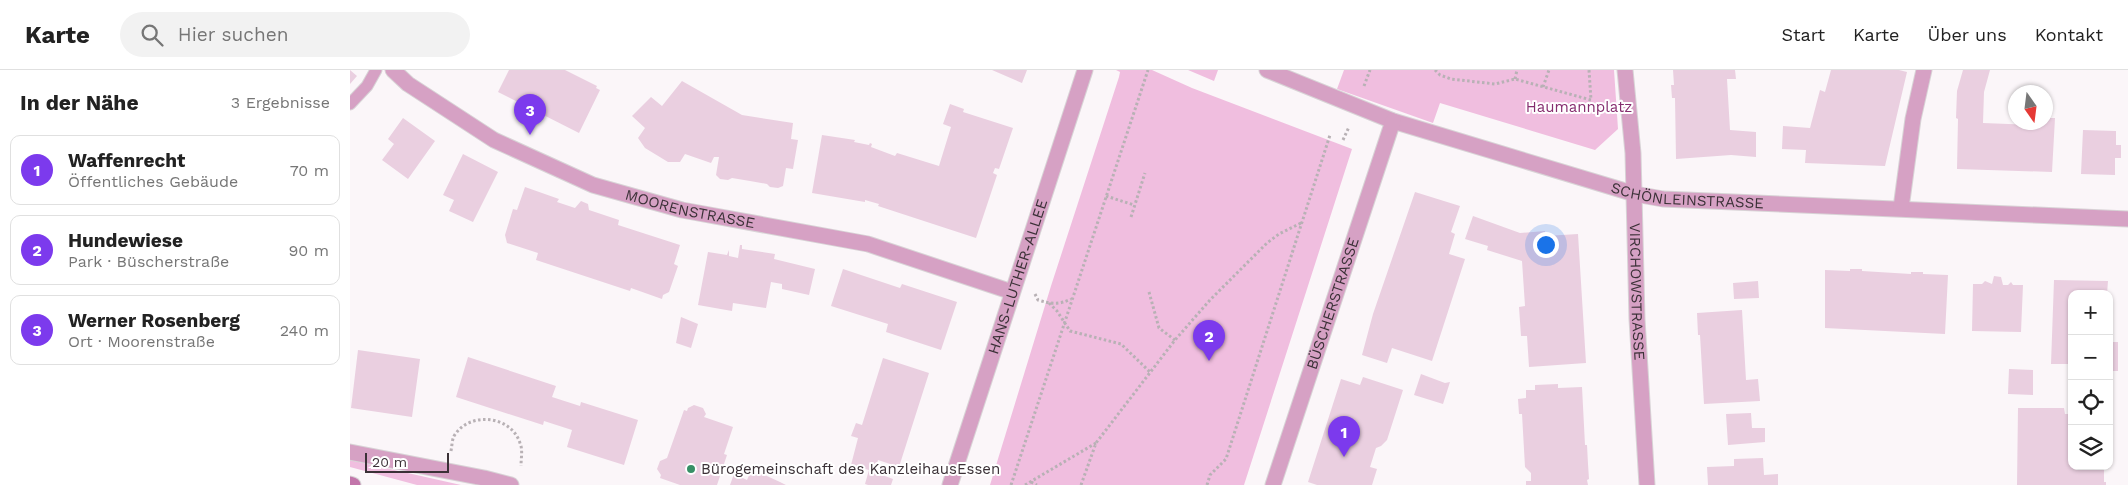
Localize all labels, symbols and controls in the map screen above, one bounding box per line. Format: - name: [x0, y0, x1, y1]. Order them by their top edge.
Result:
- search box: [120, 12, 470, 57]
- text: Karte: [25, 21, 90, 49]
- icon: search: [138, 21, 166, 49]
- text: Hier suchen: [178, 23, 288, 46]
- text: Start: [1781, 24, 1825, 45]
- text: Karte: [1853, 24, 1900, 45]
- text: Über uns: [1928, 24, 2007, 45]
- text: Kontakt: [2035, 24, 2103, 45]
- north arrow: [2008, 85, 2053, 130]
- text: In der Nähe: [20, 90, 139, 115]
- text: 3 Ergebnisse: [231, 93, 330, 112]
- pin: 3: [514, 94, 546, 135]
- park label: Haumannplatz: [1526, 98, 1632, 116]
- text: Waffenrecht: [68, 149, 185, 172]
- text: 1: [34, 161, 40, 180]
- text: 70 m: [290, 161, 329, 180]
- text: Öffentliches Gebäude: [68, 172, 238, 191]
- street label: SCHÖNLEINSTRASSE: [1609, 178, 1764, 212]
- street label: MOORENSTRASSE: [623, 185, 756, 232]
- street label: HANS-LUTHER-ALLEE: [984, 197, 1051, 357]
- street label: VIRCHOWSTRASSE: [1626, 223, 1648, 361]
- text: Hundewiese: [68, 229, 183, 252]
- your location: [1533, 232, 1559, 258]
- street label: BÜSCHERSTRASSE: [1303, 235, 1363, 372]
- text: 2: [32, 241, 42, 260]
- text: 90 m: [288, 241, 329, 260]
- text: Park · Büscherstraße: [68, 252, 229, 271]
- map controls: [2068, 290, 2113, 470]
- button: +: [2068, 290, 2113, 335]
- text: Werner Rosenberg: [68, 309, 240, 332]
- pin: 2: [1193, 320, 1225, 361]
- text: 3: [32, 321, 42, 340]
- text: 240 m: [280, 321, 329, 340]
- text: Ort · Moorenstraße: [68, 332, 215, 351]
- button: −: [2068, 335, 2113, 380]
- button: locate: [2068, 380, 2113, 425]
- pin: 1: [1328, 416, 1360, 457]
- button: layers: [2068, 425, 2113, 470]
- scale bar: [365, 450, 449, 473]
- text: 20 m: [372, 454, 407, 470]
- place label: Bürogemeinschaft des KanzleihausEssen: [701, 460, 1000, 478]
- marker: Bürogemeinschaft des KanzleihausEssen: [685, 463, 697, 475]

